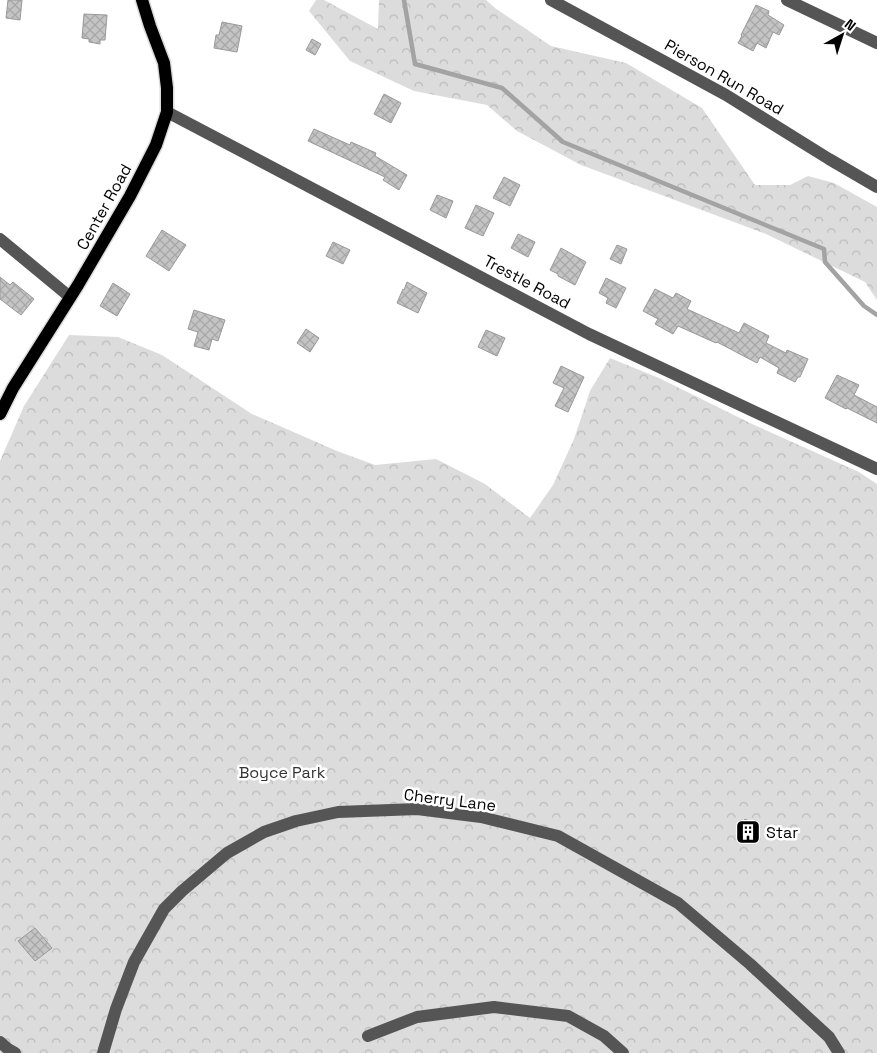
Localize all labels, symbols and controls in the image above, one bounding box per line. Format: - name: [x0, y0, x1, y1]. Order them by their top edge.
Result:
- north arrow: [817, 10, 867, 60]
- text: N: [841, 15, 859, 35]
- street label: Pierson Run Road: [661, 34, 787, 120]
- street label: Center Road: [72, 160, 136, 254]
- street label: Trestle Road: [480, 250, 574, 314]
- park label: Boyce Park: [239, 762, 326, 783]
- street label: Cherry Lane: [403, 784, 497, 816]
- building icon: Star: [735, 819, 761, 845]
- place label: Star: [766, 822, 798, 843]

